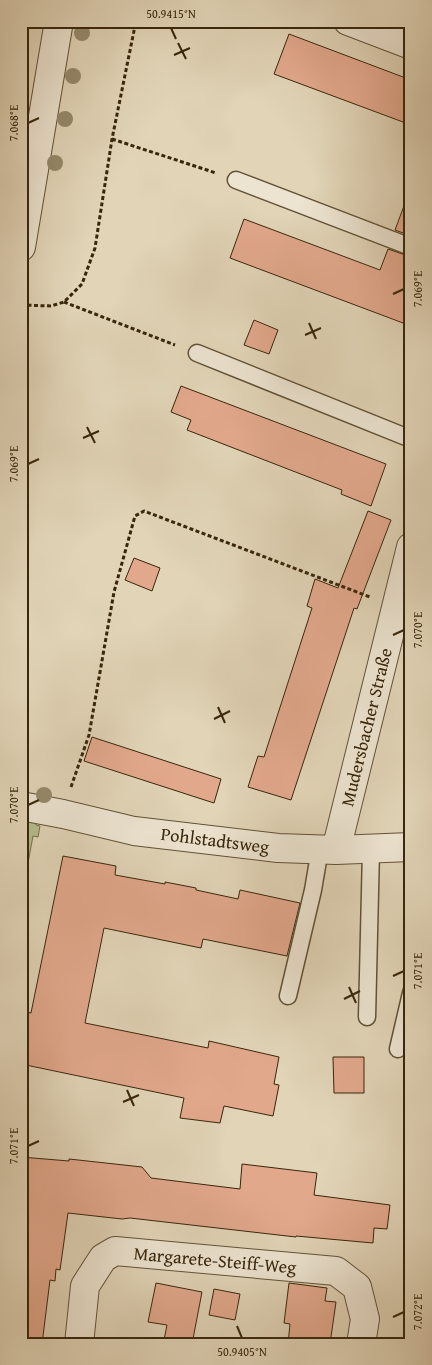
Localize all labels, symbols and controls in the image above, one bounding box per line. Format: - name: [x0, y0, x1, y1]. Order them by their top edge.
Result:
- text: 50.9415°N: [146, 5, 196, 22]
- text: 7.068°E: [5, 105, 22, 141]
- text: 7.069°E: [409, 271, 426, 307]
- text: 7.069°E: [5, 446, 22, 482]
- text: 7.070°E: [409, 612, 426, 648]
- street label: Mudersbacher Straße: [333, 645, 399, 809]
- text: 7.070°E: [5, 787, 22, 823]
- street label: Pohlstadtsweg: [159, 820, 271, 860]
- text: 7.071°E: [409, 953, 426, 989]
- text: 7.071°E: [5, 1128, 22, 1164]
- street label: Margarete-Steiff-Weg: [133, 1239, 297, 1281]
- text: 7.072°E: [409, 1294, 426, 1330]
- text: 50.9405°N: [217, 1343, 267, 1360]

